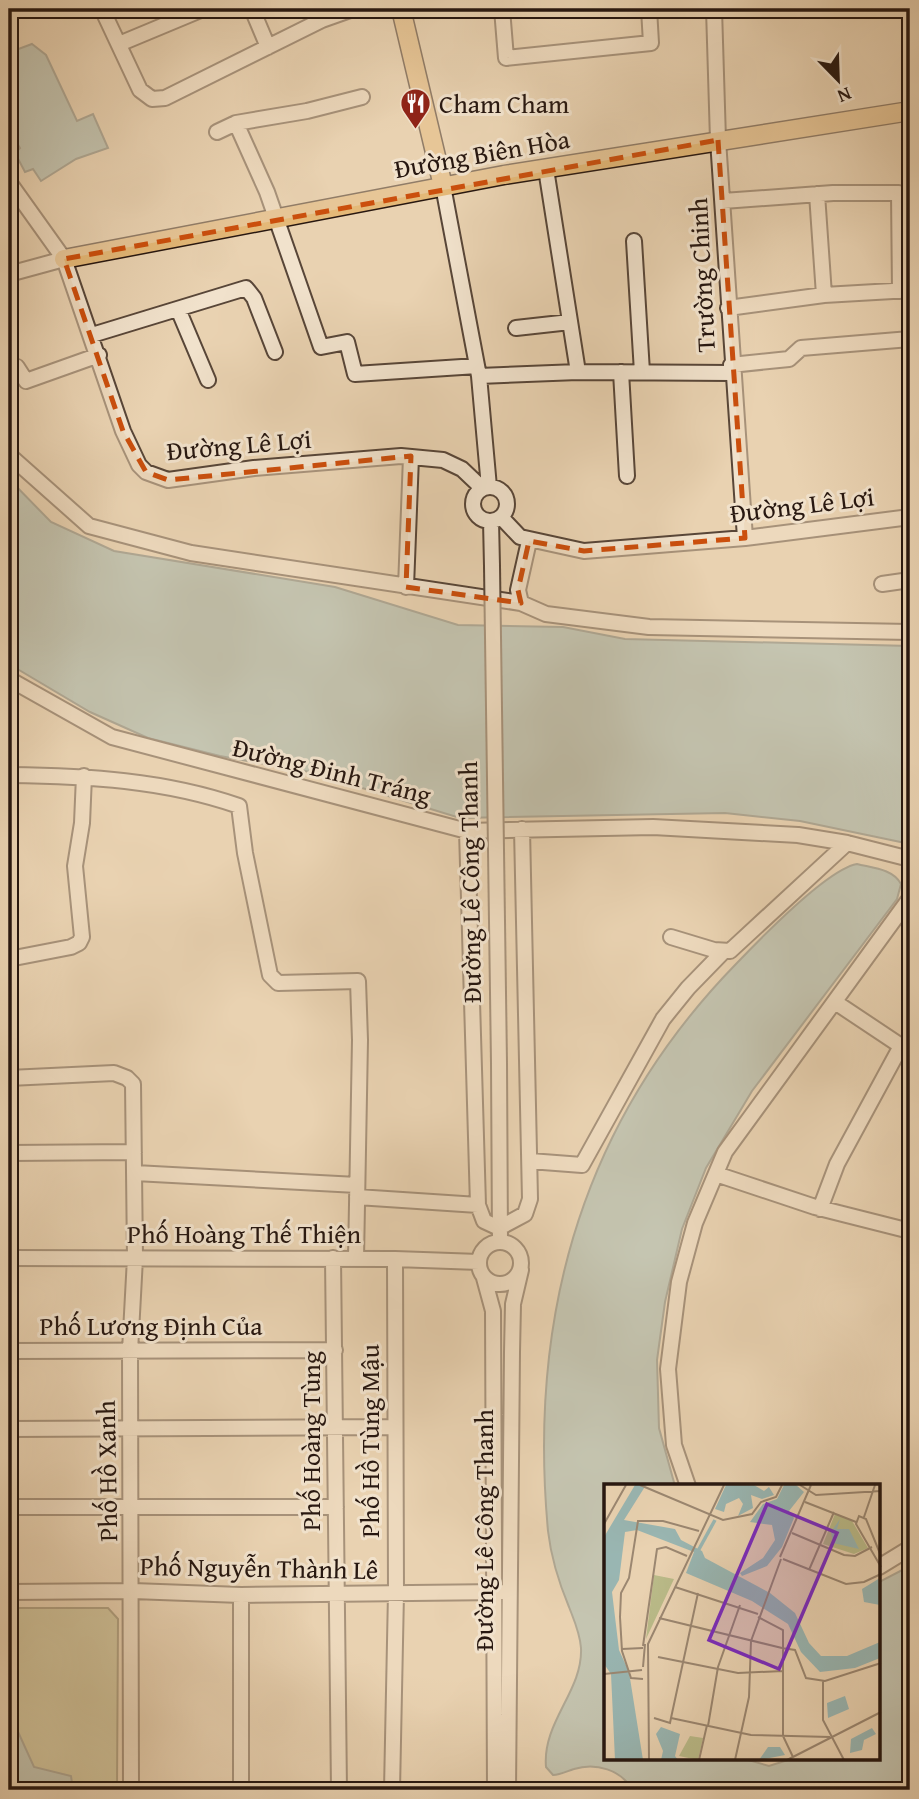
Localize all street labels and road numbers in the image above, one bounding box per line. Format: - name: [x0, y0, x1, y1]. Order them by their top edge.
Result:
- street label: Đường Biên Hòa: [391, 119, 573, 188]
- street label: Trường Chinh: [678, 196, 725, 353]
- street label: Đường Lê Lợi: [165, 419, 313, 470]
- street label: Đường Lê Lợi: [728, 476, 876, 533]
- street label: Đường Đinh Tráng: [229, 727, 435, 814]
- street label: Đường Lê Công Thanh: [448, 760, 491, 1003]
- street label: Phố Hoàng Thế Thiện: [127, 1214, 361, 1253]
- street label: Phố Lương Định Của: [40, 1306, 263, 1345]
- street label: Phố Hồ Tùng Mậu: [350, 1344, 389, 1538]
- street label: Phố Hoàng Tùng: [291, 1351, 330, 1531]
- street label: Phố Hồ Xanh: [86, 1400, 127, 1542]
- street label: Đường Lê Công Thanh: [464, 1409, 503, 1651]
- street label: Phố Nguyễn Thành Lê: [140, 1546, 378, 1589]

